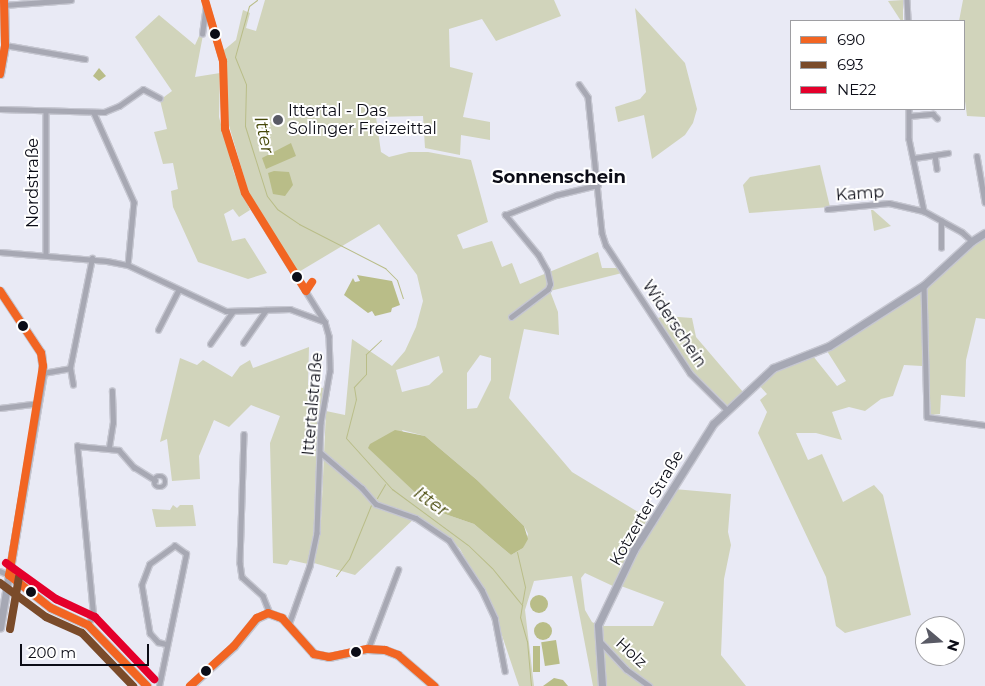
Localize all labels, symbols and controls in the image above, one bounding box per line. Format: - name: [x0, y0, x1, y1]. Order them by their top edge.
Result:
- legend: [790, 20, 965, 110]
- unlabelled marker: [210, 29, 220, 39]
- text: 690: [837, 30, 865, 49]
- text: 693: [837, 55, 864, 74]
- text: NE22: [837, 80, 876, 99]
- place label: Ittertal - Das Solinger Freizeittal: [288, 101, 437, 139]
- water label: Itter: [250, 114, 278, 156]
- marker: Ittertal - Das Solinger Freizeittal: [272, 114, 284, 126]
- street label: Nordstraße: [23, 138, 43, 228]
- district label: Sonnenschein: [492, 166, 626, 188]
- street label: Kamp: [835, 183, 885, 205]
- unlabelled marker: [292, 272, 302, 282]
- street label: Widerschein: [638, 277, 710, 371]
- unlabelled marker: [18, 321, 28, 331]
- street label: Ittertalstraße: [299, 352, 327, 456]
- street label: Kotzerter Straße: [606, 447, 688, 569]
- water label: Itter: [409, 482, 453, 522]
- unlabelled marker: [26, 587, 36, 597]
- north arrow: [915, 616, 965, 666]
- scale bar: [22, 634, 151, 666]
- street label: Holz: [611, 634, 651, 672]
- text: N: [943, 637, 964, 653]
- text: 200 m: [28, 643, 76, 662]
- unlabelled marker: [351, 647, 361, 657]
- unlabelled marker: [201, 666, 211, 676]

